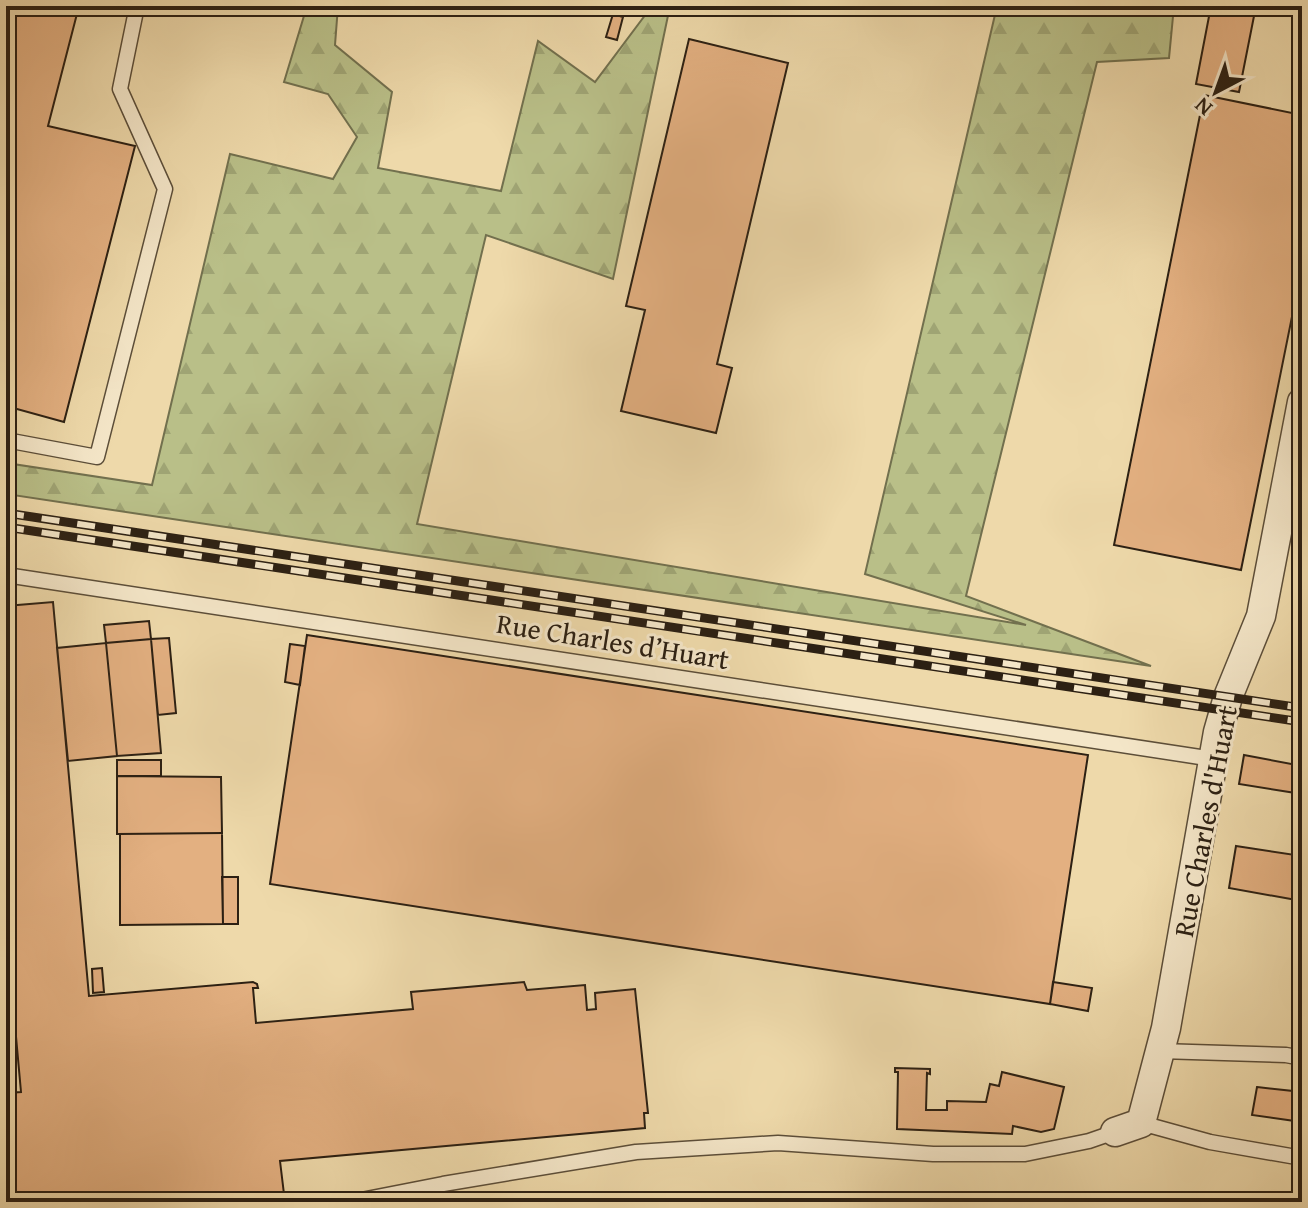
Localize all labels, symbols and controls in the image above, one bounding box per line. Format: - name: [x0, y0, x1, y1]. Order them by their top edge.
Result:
- north arrow: [1176, 52, 1256, 132]
- text: N: [1187, 90, 1219, 124]
- street label: Rue Charles d’Huart: [494, 602, 732, 679]
- street label: Rue Charles d'Huart: [1162, 701, 1247, 940]

